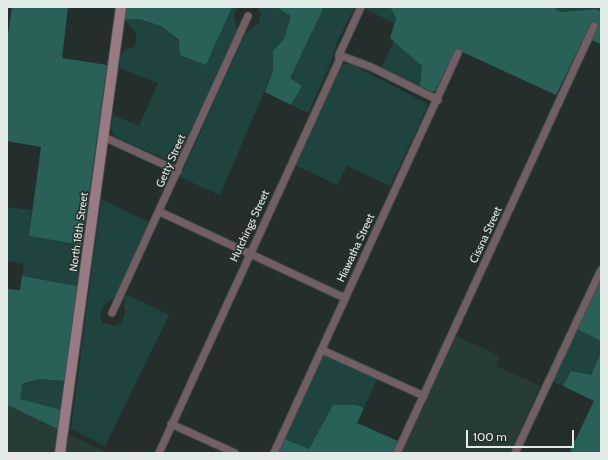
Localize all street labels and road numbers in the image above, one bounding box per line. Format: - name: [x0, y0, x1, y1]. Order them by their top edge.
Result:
- street label: Getty Street: [153, 132, 189, 190]
- street label: Hutchings Street: [228, 188, 272, 264]
- street label: North 18th Street: [67, 192, 91, 272]
- street label: Cissna Street: [467, 205, 505, 265]
- street label: Hiawatha Street: [334, 212, 378, 284]

